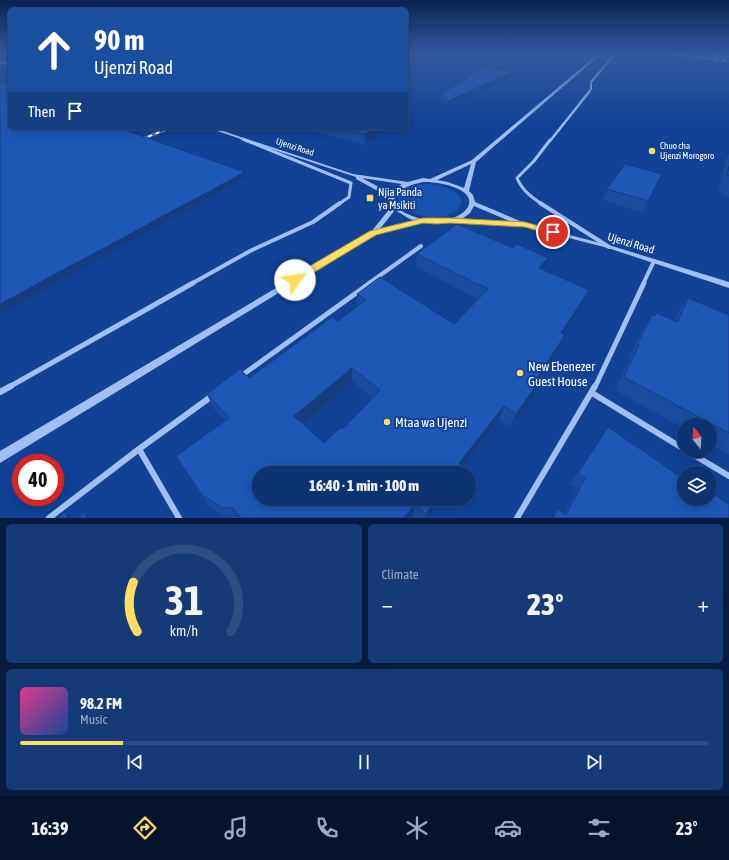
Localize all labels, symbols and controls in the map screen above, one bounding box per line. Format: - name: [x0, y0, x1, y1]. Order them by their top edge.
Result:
- icon: ahead: [28, 24, 80, 76]
- text: 90 m: [94, 24, 144, 56]
- text: Ujenzi Road: [94, 57, 173, 78]
- icon: arrive: [64, 100, 86, 122]
- text: Then: [28, 103, 56, 120]
- street label: Ujenzi Road: [275, 136, 315, 158]
- place label: Chuo cha Ujenzi Morogoro: [660, 141, 714, 161]
- marker: Chuo cha Ujenzi Morogoro: [647, 146, 657, 156]
- place label: Njia Panda ya Msikiti: [378, 186, 422, 211]
- marker: Njia Panda ya Msikiti: [365, 193, 375, 203]
- pin: [536, 215, 570, 249]
- icon: arrive: [542, 221, 564, 243]
- street label: Ujenzi Road: [606, 230, 656, 256]
- position arrow: [274, 259, 316, 301]
- place label: New Ebenezer Guest House: [528, 359, 595, 389]
- marker: New Ebenezer Guest House: [515, 368, 525, 378]
- place label: Mtaa wa Ujenzi: [395, 415, 467, 430]
- marker: Mtaa wa Ujenzi: [382, 417, 392, 427]
- north arrow: [677, 418, 717, 458]
- map controls: [677, 418, 717, 506]
- speed limit sign: 40: [12, 454, 64, 506]
- button: layers: [677, 466, 717, 506]
- text: 16:40 · 1 min · 100 m: [309, 477, 419, 494]
- text: Climate: [382, 567, 419, 582]
- text: 31: [164, 575, 203, 623]
- text: 23°: [527, 587, 563, 621]
- text: −: [382, 591, 393, 617]
- text: +: [698, 591, 709, 617]
- text: km/h: [170, 622, 198, 638]
- text: 98.2 FM: [80, 695, 122, 712]
- text: Music: [80, 712, 107, 727]
- icon: previous: [124, 751, 146, 773]
- icon: pause: [353, 751, 375, 773]
- icon: next: [583, 751, 605, 773]
- icon: directions: [131, 814, 159, 842]
- icon: music: [222, 814, 250, 842]
- icon: phone: [313, 814, 341, 842]
- icon: climate: [403, 814, 431, 842]
- icon: car: [494, 814, 522, 842]
- icon: filters: [585, 814, 613, 842]
- text: 16:39: [31, 818, 68, 839]
- text: 23°: [676, 818, 698, 839]

